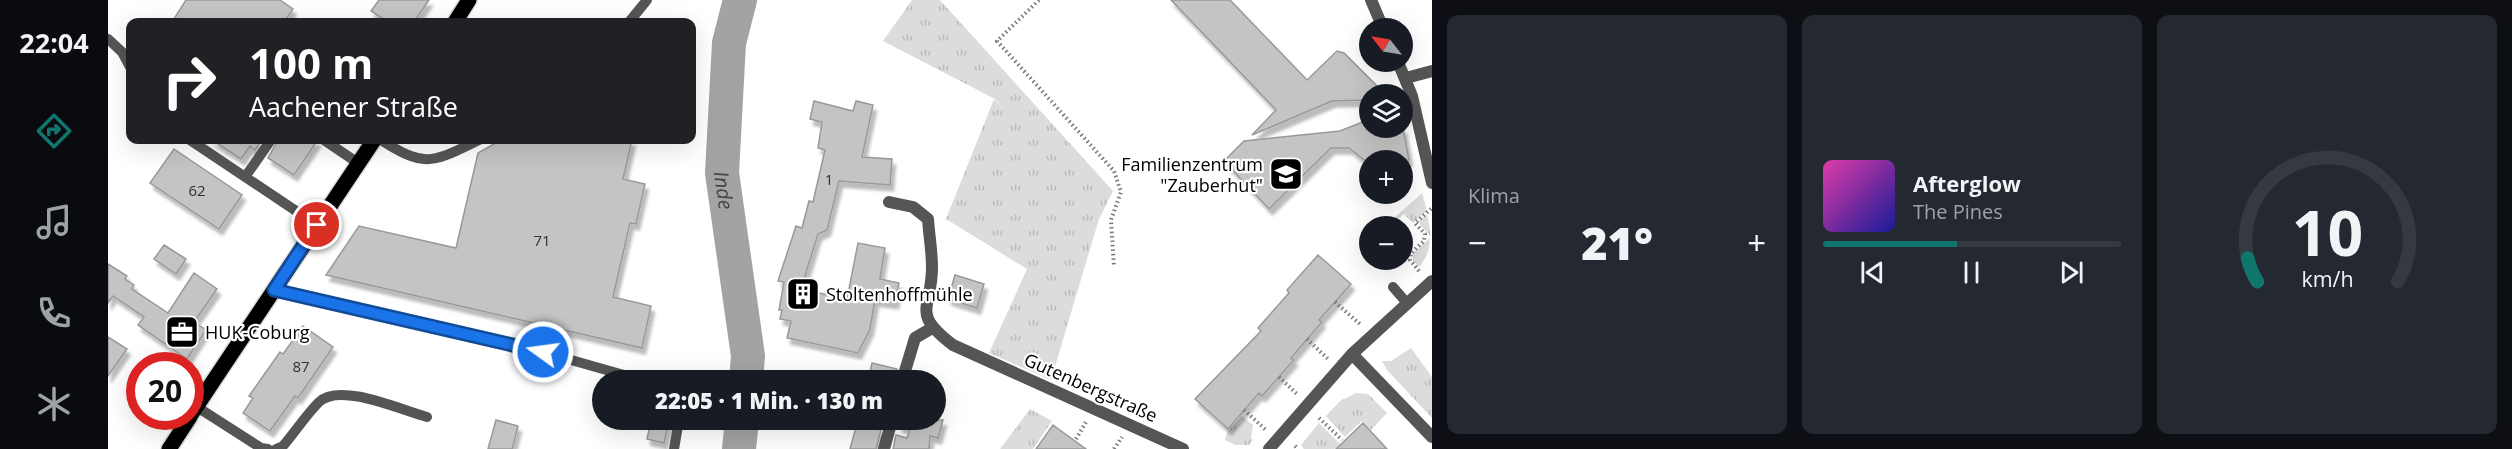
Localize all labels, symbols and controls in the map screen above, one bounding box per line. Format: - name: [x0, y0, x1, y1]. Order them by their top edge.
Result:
- north arrow: [1359, 18, 1413, 72]
- map controls: [1359, 18, 1413, 270]
- text: 22:04: [19, 24, 89, 61]
- text: 100 m: [249, 34, 373, 91]
- icon: right: [150, 42, 228, 120]
- button: layers: [1359, 84, 1413, 138]
- text: Aachener Straße: [249, 88, 458, 125]
- icon: directions: [33, 110, 75, 152]
- button: +: [1359, 150, 1413, 204]
- place label: Familienzentrum "Zauberhut": [1121, 152, 1263, 197]
- school or university icon: Familienzentrum "Zauberhut": [1268, 156, 1304, 192]
- text: Afterglow: [1913, 168, 2021, 198]
- water label: Inde: [708, 169, 741, 211]
- house number: 1: [825, 169, 833, 189]
- house number: 62: [188, 180, 206, 200]
- text: Klima: [1468, 182, 1520, 209]
- text: 10: [2291, 189, 2363, 274]
- text: The Pines: [1913, 198, 2003, 225]
- pin: [291, 199, 342, 250]
- icon: music: [33, 201, 75, 243]
- icon: arrive: [300, 208, 333, 241]
- text: 21°: [1581, 212, 1653, 273]
- button: −: [1359, 216, 1413, 270]
- text: −: [1468, 220, 1487, 265]
- text: +: [1747, 220, 1766, 265]
- house number: 71: [533, 230, 551, 250]
- icon: previous: [1856, 256, 1889, 289]
- icon: pause: [1955, 256, 1988, 289]
- icon: next: [2055, 256, 2088, 289]
- text: km/h: [2301, 264, 2353, 293]
- building icon: Stoltenhoffmühle: [785, 276, 821, 312]
- place label: Stoltenhoffmühle: [826, 282, 973, 306]
- icon: phone: [33, 292, 75, 334]
- office icon: HUK-Coburg: [164, 314, 200, 350]
- place label: HUK-Coburg: [205, 320, 310, 344]
- position arrow: [511, 320, 575, 384]
- street label: Gutenbergstraße: [1021, 347, 1161, 427]
- speed limit sign: 20: [126, 352, 204, 430]
- house number: 87: [292, 356, 310, 376]
- icon: climate: [33, 383, 75, 425]
- text: 22:05 · 1 Min. · 130 m: [655, 385, 883, 415]

